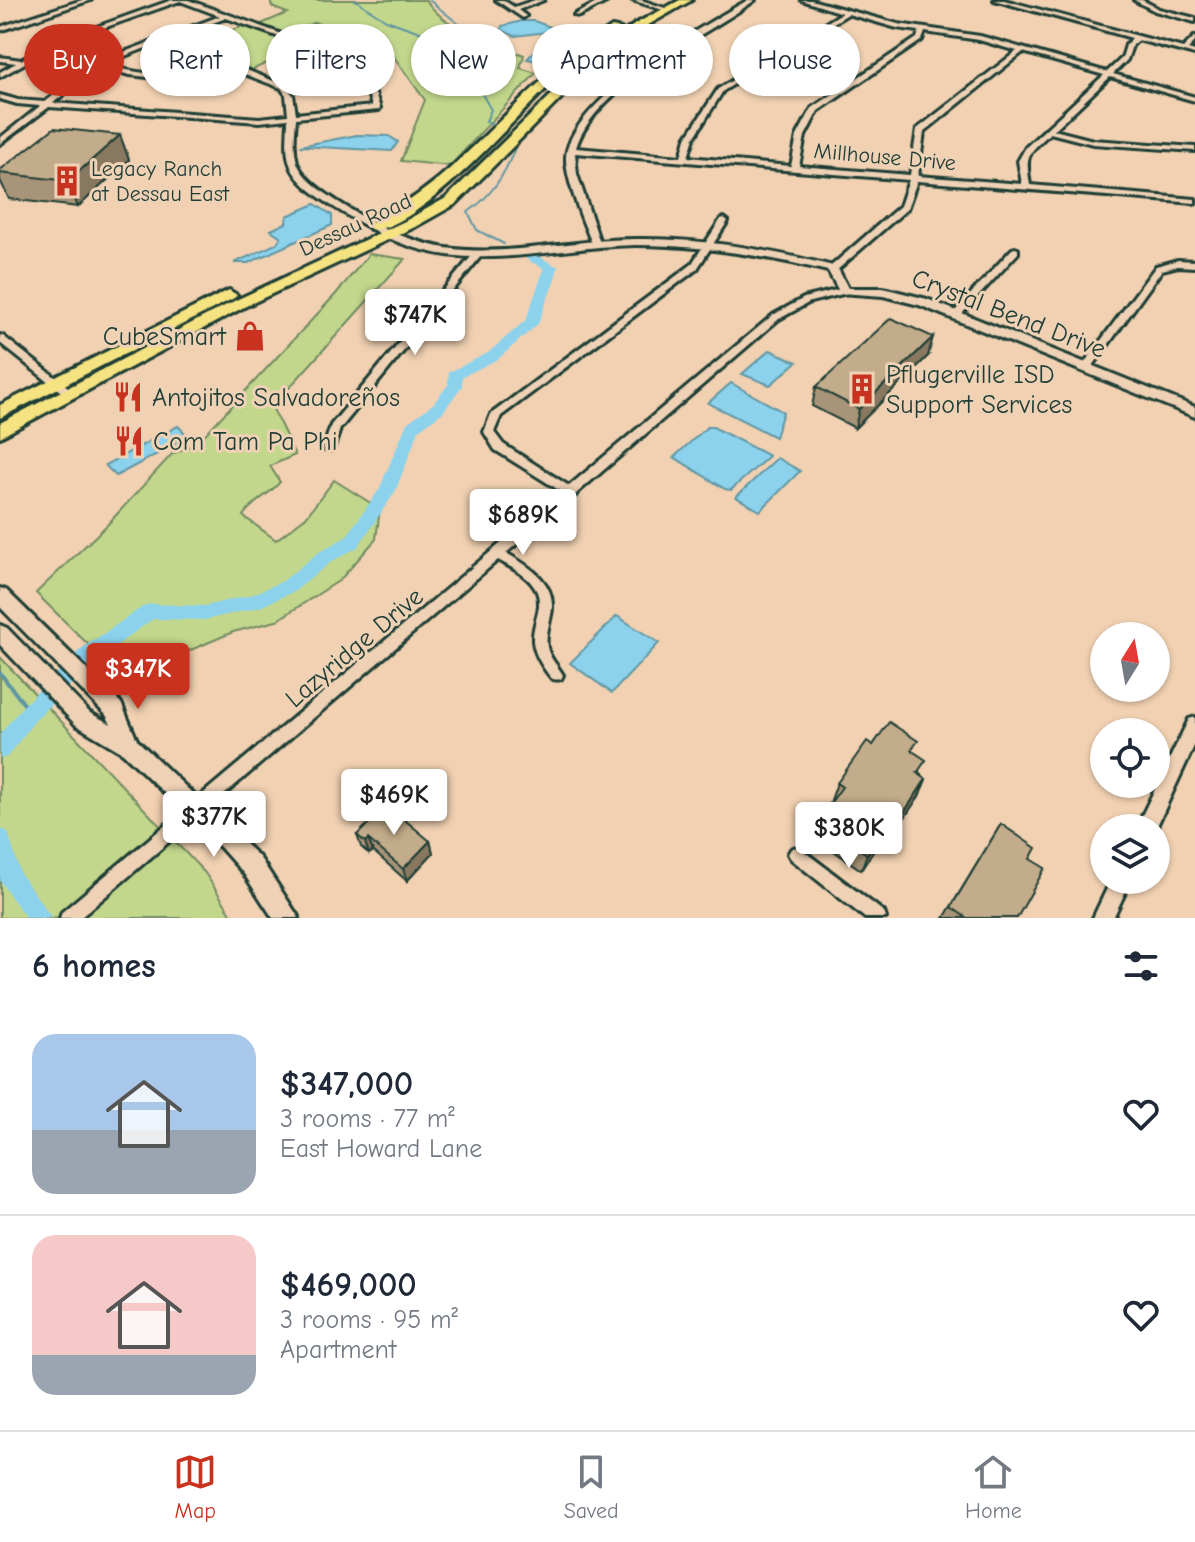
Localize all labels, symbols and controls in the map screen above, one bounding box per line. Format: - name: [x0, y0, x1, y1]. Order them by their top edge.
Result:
- chip: Buy: [24, 24, 124, 96]
- chip: Rent: [140, 24, 250, 96]
- chip: Filters: [266, 24, 395, 96]
- chip: New: [411, 24, 516, 96]
- chip: Apartment: [532, 24, 713, 96]
- chip: House: [729, 24, 860, 96]
- street label: Millhouse Drive: [813, 138, 957, 176]
- place label: Legacy Ranch at Dessau East: [91, 156, 230, 207]
- building icon: Legacy Ranch at Dessau East: [50, 164, 84, 198]
- street label: Dessau Road: [295, 188, 416, 262]
- street label: Crystal Bend Drive: [908, 263, 1110, 365]
- pin: $747K: [359, 289, 471, 357]
- text: $747K: [383, 300, 447, 330]
- shop icon: CubeSmart: [233, 319, 267, 353]
- place label: CubeSmart: [103, 322, 228, 352]
- place label: Pflugerville ISD Support Services: [886, 360, 1072, 420]
- building icon: Pflugerville ISD Support Services: [845, 372, 879, 406]
- restaurant icon: Antojitos Salvadoreños: [111, 380, 145, 414]
- place label: Antojitos Salvadoreños: [152, 383, 400, 413]
- restaurant icon: Com Tam Pa Phi: [112, 424, 146, 458]
- place label: Com Tam Pa Phi: [153, 427, 338, 457]
- pin: $689K: [467, 489, 579, 557]
- text: $689K: [488, 500, 558, 530]
- street label: Lazyridge Drive: [280, 582, 430, 714]
- north arrow: [1090, 622, 1170, 702]
- map controls: [1090, 622, 1170, 894]
- pin: $347K: [82, 643, 194, 711]
- text: $347K: [104, 654, 172, 684]
- button: locate: [1090, 718, 1170, 798]
- pin: $469K: [338, 769, 450, 837]
- text: $469K: [359, 780, 429, 810]
- pin: $377K: [158, 791, 270, 859]
- text: $377K: [181, 802, 247, 832]
- pin: $380K: [793, 802, 905, 870]
- text: $380K: [813, 813, 885, 843]
- button: layers: [1090, 814, 1170, 894]
- icon: filters: [1119, 944, 1163, 988]
- text: 6 homes: [32, 946, 156, 986]
- text: $347,000: [280, 1064, 413, 1104]
- icon: home: [96, 1066, 192, 1162]
- icon: heart: [1119, 1092, 1163, 1136]
- text: 3 rooms · 77 m²: [280, 1104, 455, 1134]
- text: East Howard Lane: [280, 1134, 482, 1164]
- text: $469,000: [280, 1265, 417, 1305]
- icon: home: [96, 1267, 192, 1363]
- icon: heart: [1119, 1293, 1163, 1337]
- text: 3 rooms · 95 m²: [280, 1305, 458, 1335]
- text: Apartment: [280, 1335, 396, 1365]
- tab: Map: [173, 1450, 217, 1524]
- tab: Saved: [564, 1450, 619, 1524]
- tab: Home: [965, 1450, 1022, 1524]

